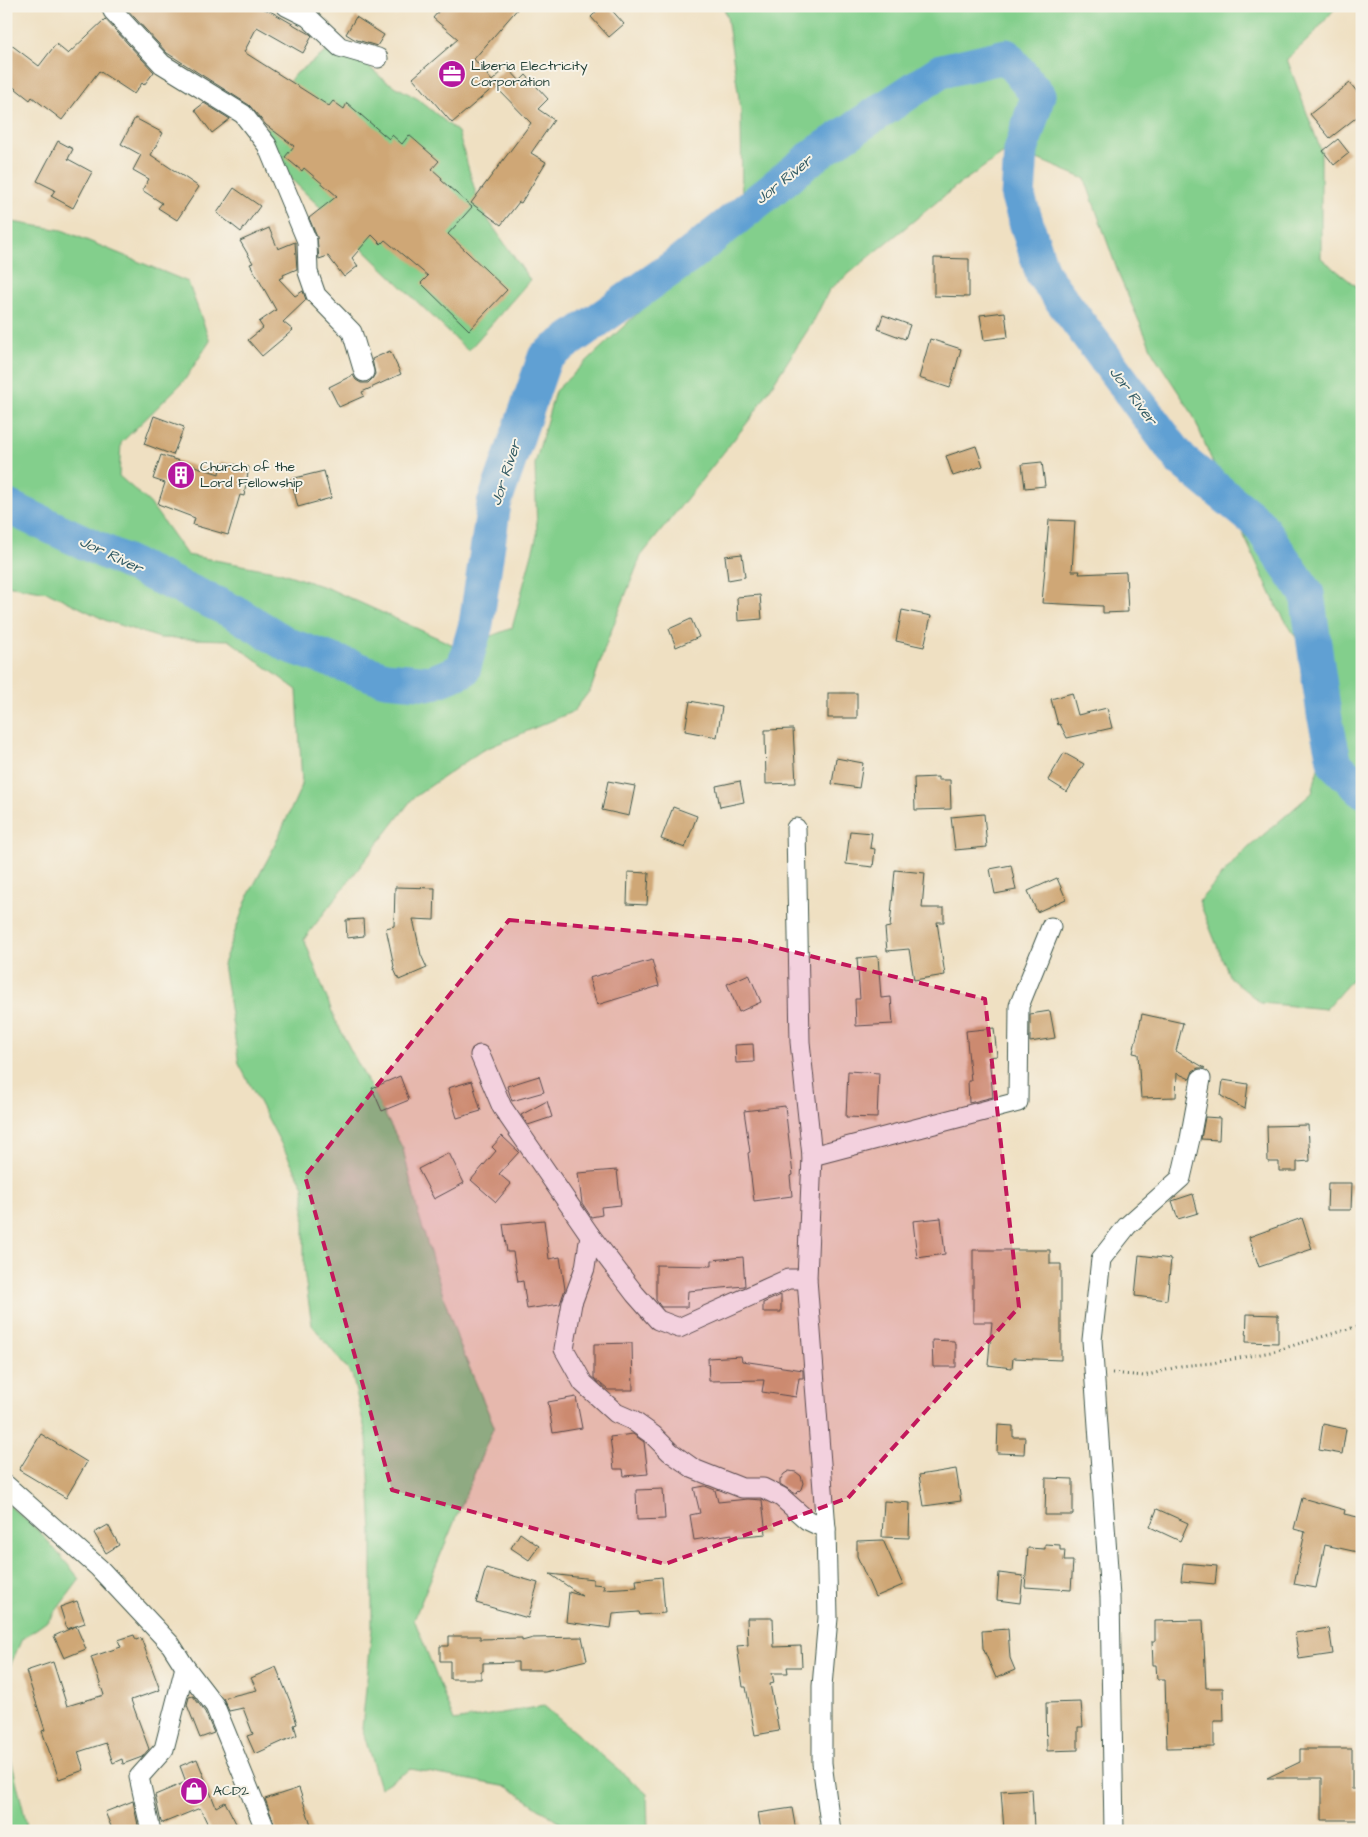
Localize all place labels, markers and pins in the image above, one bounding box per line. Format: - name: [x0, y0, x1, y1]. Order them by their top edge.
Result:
- place label: Liberia Electricity Corporation: [471, 56, 588, 92]
- office icon: Liberia Electricity Corporation: [437, 59, 467, 89]
- place label: Church of the Lord Fellowship: [200, 457, 303, 493]
- building icon: Church of the Lord Fellowship: [166, 460, 196, 490]
- shop icon: ACD2: [179, 1776, 209, 1806]
- place label: ACD2: [213, 1781, 249, 1801]

